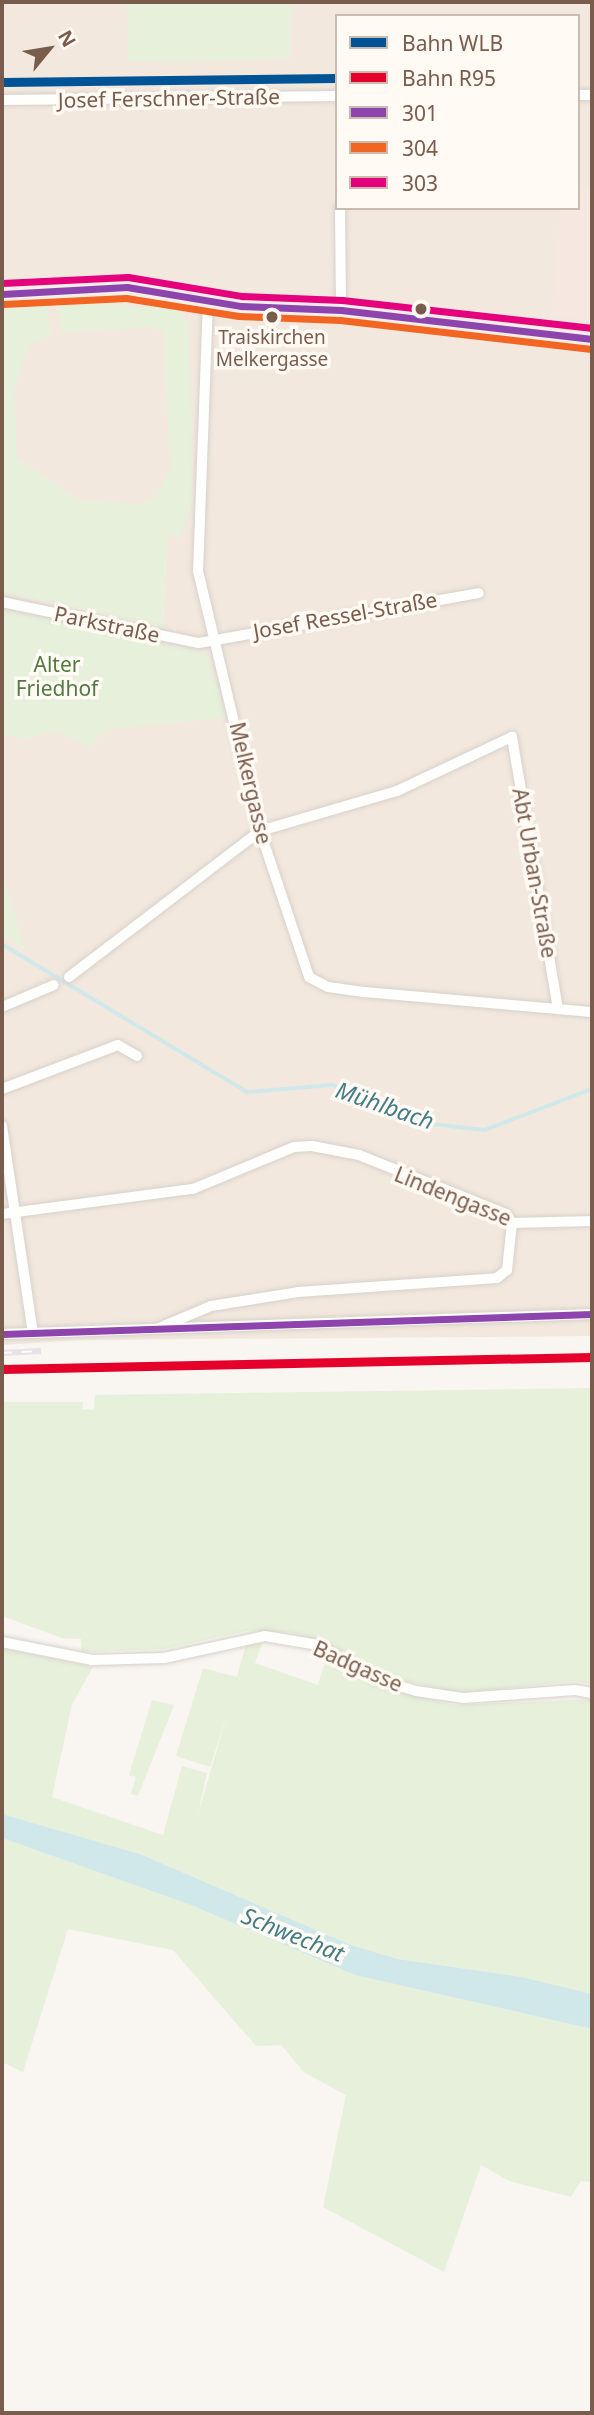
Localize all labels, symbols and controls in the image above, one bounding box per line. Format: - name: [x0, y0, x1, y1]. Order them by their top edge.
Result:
- north arrow: [14, 14, 84, 84]
- legend: [335, 14, 580, 210]
- text: N: [52, 25, 82, 52]
- text: Bahn WLB: [402, 29, 503, 57]
- text: Bahn R95: [402, 64, 496, 92]
- street label: Josef Ferschner-Straße: [58, 83, 280, 113]
- text: 301: [402, 99, 438, 127]
- text: 304: [402, 134, 438, 162]
- text: 303: [402, 169, 438, 197]
- unlabelled marker: [414, 302, 428, 316]
- marker: Traiskirchen Melkergasse: [265, 310, 279, 324]
- place label: Traiskirchen Melkergasse: [216, 327, 328, 371]
- street label: Josef Ressel-Straße: [251, 586, 439, 644]
- street label: Parkstraße: [52, 601, 162, 647]
- park label: Alter Friedhof: [16, 651, 98, 701]
- street label: Melkergasse: [225, 720, 277, 846]
- street label: Abt Urban-Straße: [508, 786, 562, 960]
- water label: Mühlbach: [332, 1075, 438, 1135]
- street label: Lindengasse: [391, 1161, 515, 1231]
- street label: Badgasse: [309, 1635, 407, 1697]
- water label: Schwechat: [238, 1901, 348, 1967]

